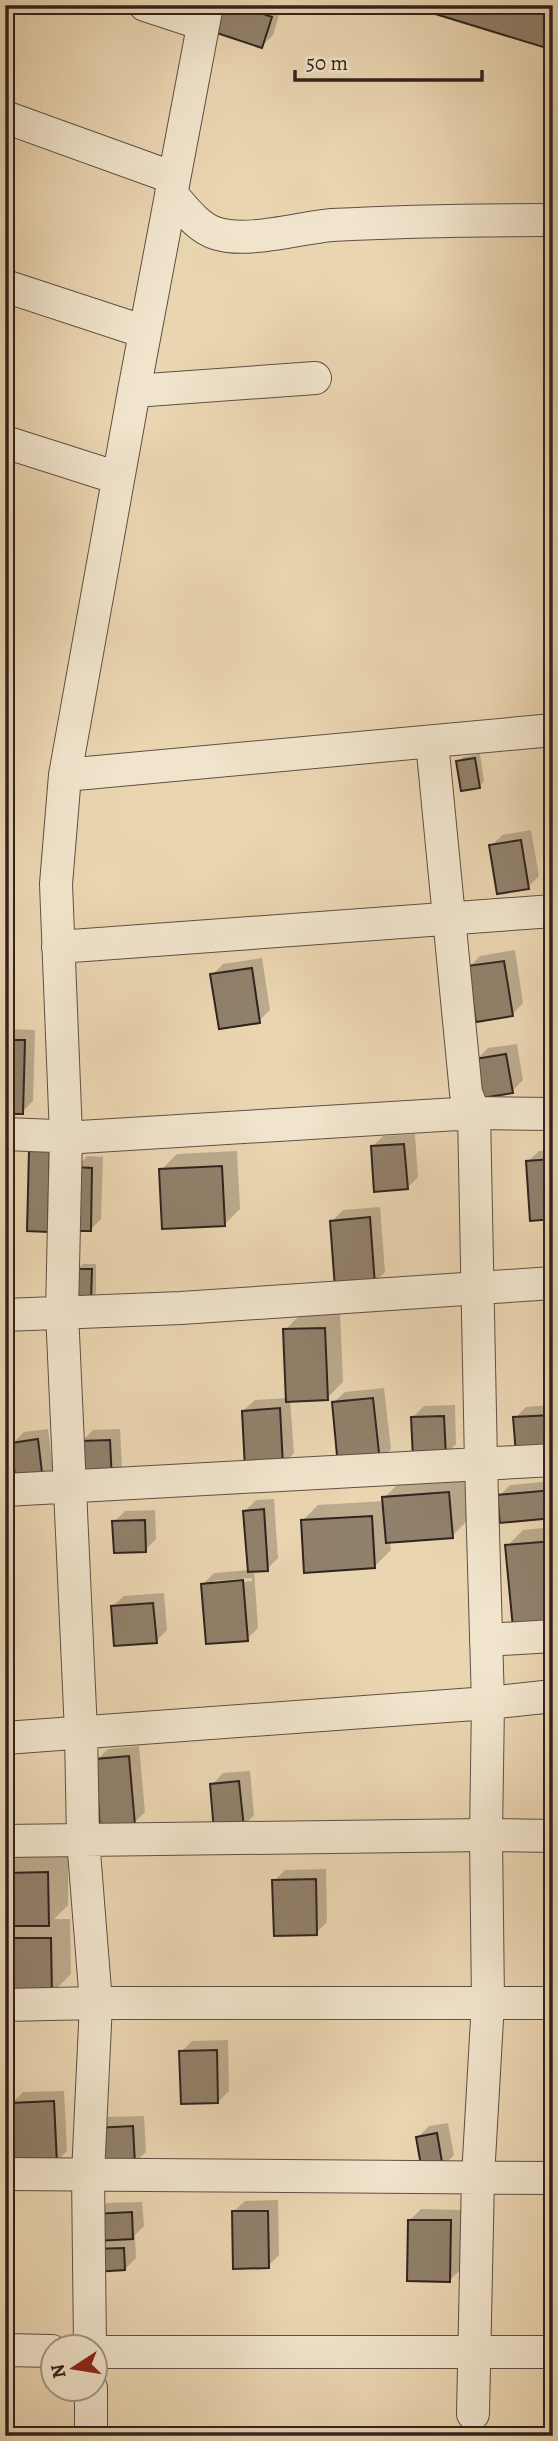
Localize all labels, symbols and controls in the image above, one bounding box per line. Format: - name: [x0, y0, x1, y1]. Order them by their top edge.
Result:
- scale bar: [295, 38, 483, 82]
- text: 50 m: [306, 49, 348, 77]
- north arrow: [38, 2332, 108, 2402]
- text: N: [44, 2362, 73, 2381]

